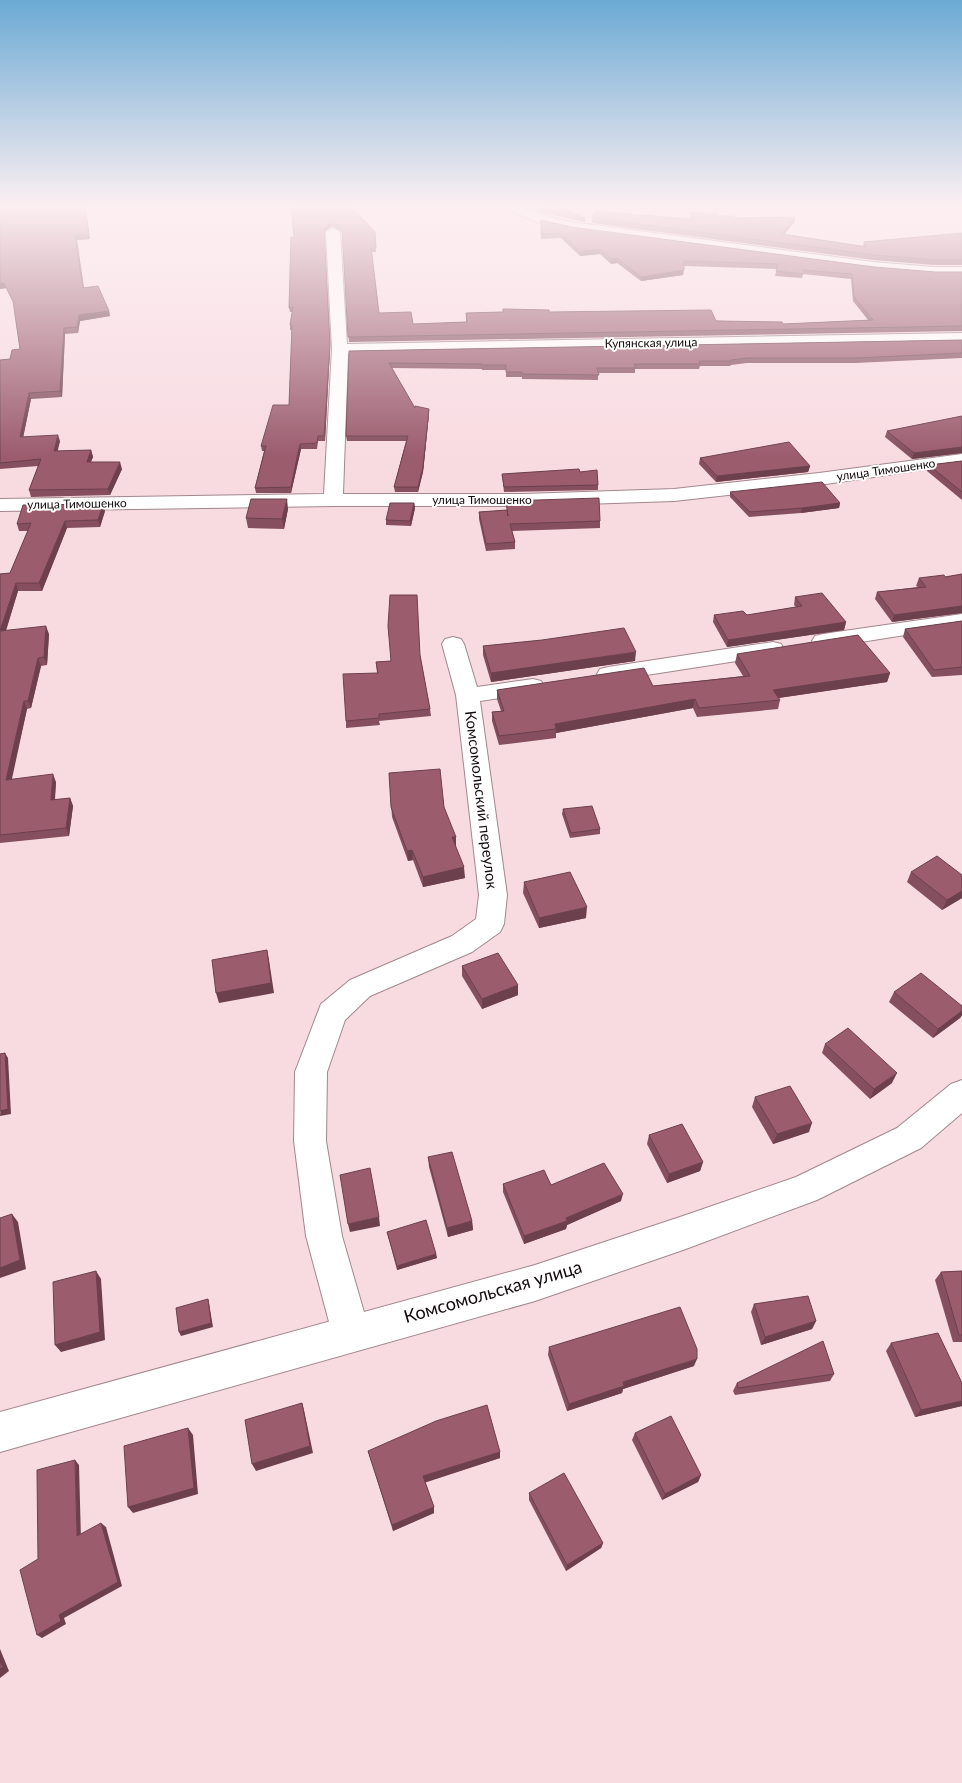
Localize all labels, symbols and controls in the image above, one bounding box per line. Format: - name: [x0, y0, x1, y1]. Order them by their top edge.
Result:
- street label: Купянская улица: [605, 334, 698, 351]
- street label: улица Тимошенко: [836, 455, 936, 484]
- street label: улица Тимошенко: [432, 492, 532, 507]
- street label: улица Тимошенко: [27, 495, 127, 512]
- street label: Комсомольский переулок: [462, 710, 502, 890]
- street label: Комсомольская улица: [401, 1255, 584, 1327]

